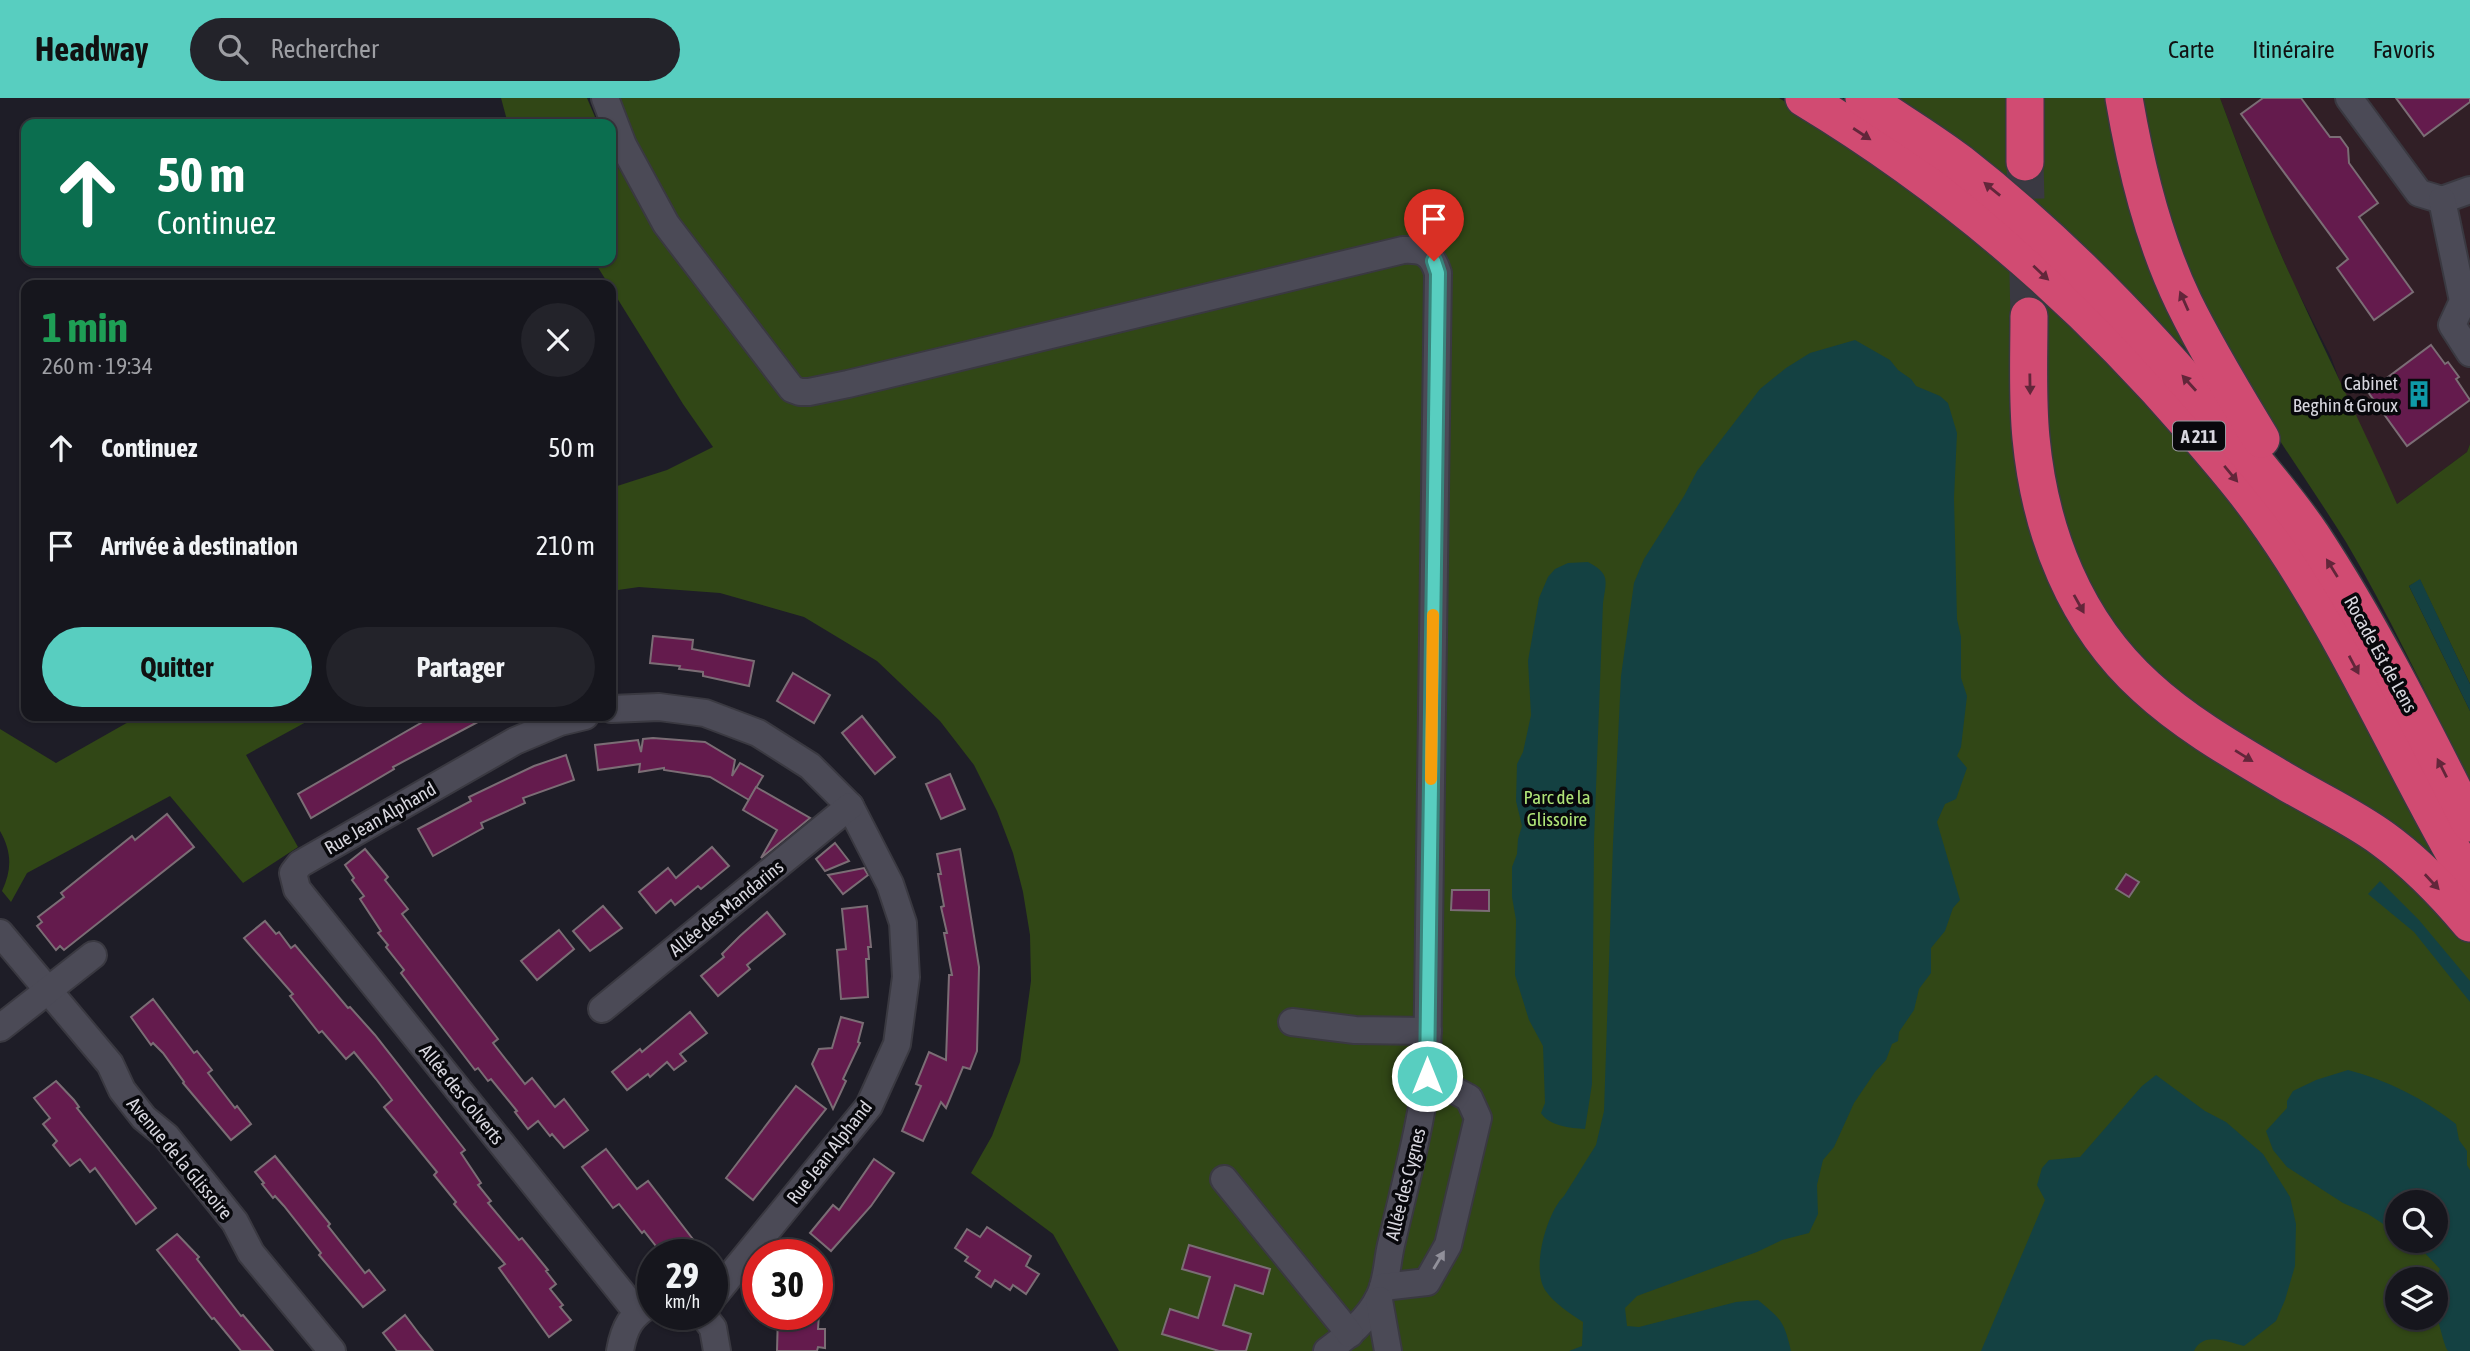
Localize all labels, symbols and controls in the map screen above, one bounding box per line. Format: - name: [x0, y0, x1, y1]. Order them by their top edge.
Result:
- search box: [190, 18, 680, 81]
- text: Headway: [35, 30, 148, 68]
- icon: search: [214, 30, 252, 68]
- text: Rechercher: [270, 34, 379, 64]
- text: Carte: [2168, 36, 2214, 63]
- text: Itinéraire: [2252, 36, 2335, 63]
- text: Favoris: [2373, 36, 2435, 63]
- one-way arrow: [1852, 127, 1872, 140]
- text: 50 m: [157, 146, 245, 202]
- icon: ahead: [42, 147, 133, 238]
- one-way arrow: [1984, 182, 2002, 197]
- pin: [1404, 189, 1464, 261]
- icon: arrive: [1415, 200, 1453, 238]
- text: Continuez: [157, 204, 276, 241]
- one-way arrow: [2032, 265, 2050, 281]
- one-way arrow: [2178, 291, 2189, 311]
- text: 1 min: [42, 303, 128, 351]
- button: close: [521, 303, 595, 377]
- text: 260 m · 19:34: [42, 353, 153, 379]
- place label: Cabinet Beghin & Groux: [2293, 372, 2398, 416]
- one-way arrow: [2024, 373, 2036, 395]
- one-way arrow: [2181, 374, 2197, 392]
- building icon: Cabinet Beghin & Groux: [2404, 379, 2434, 409]
- road number: A 211: [2173, 422, 2225, 450]
- icon: ahead: [42, 429, 80, 467]
- text: Continuez: [101, 433, 197, 463]
- text: 50 m: [548, 433, 595, 463]
- one-way arrow: [2223, 465, 2238, 483]
- icon: arrive: [42, 527, 80, 565]
- text: Arrivée à destination: [101, 531, 298, 561]
- text: 210 m: [536, 531, 595, 561]
- one-way arrow: [2325, 559, 2338, 578]
- street label: Rocade Est de Lens: [2340, 592, 2422, 716]
- one-way arrow: [2073, 594, 2085, 613]
- button: Quitter: [42, 627, 312, 707]
- button: Partager: [326, 627, 595, 707]
- one-way arrow: [2348, 655, 2360, 675]
- one-way arrow: [2234, 749, 2254, 762]
- one-way arrow: [2436, 758, 2448, 778]
- street label: Rue Jean Alphand: [320, 777, 440, 859]
- park label: Parc de la Glissoire: [1523, 786, 1591, 830]
- street label: Allée des Mandarins: [665, 855, 788, 961]
- one-way arrow: [2424, 873, 2440, 890]
- position arrow: [1390, 1039, 1464, 1113]
- street label: Allée des Colverts: [415, 1040, 509, 1149]
- street label: Avenue de la Glissoire: [123, 1093, 237, 1223]
- street label: Rue Jean Alphand: [782, 1096, 876, 1208]
- street label: Allée des Cygnes: [1380, 1125, 1430, 1242]
- map controls: [2385, 1190, 2448, 1330]
- button: search: [2385, 1190, 2448, 1253]
- speed limit sign: 30: [742, 1239, 833, 1330]
- one-way arrow: [1433, 1251, 1445, 1270]
- text: 29: [666, 1255, 699, 1295]
- button: layers: [2385, 1267, 2448, 1330]
- text: km/h: [665, 1291, 700, 1312]

